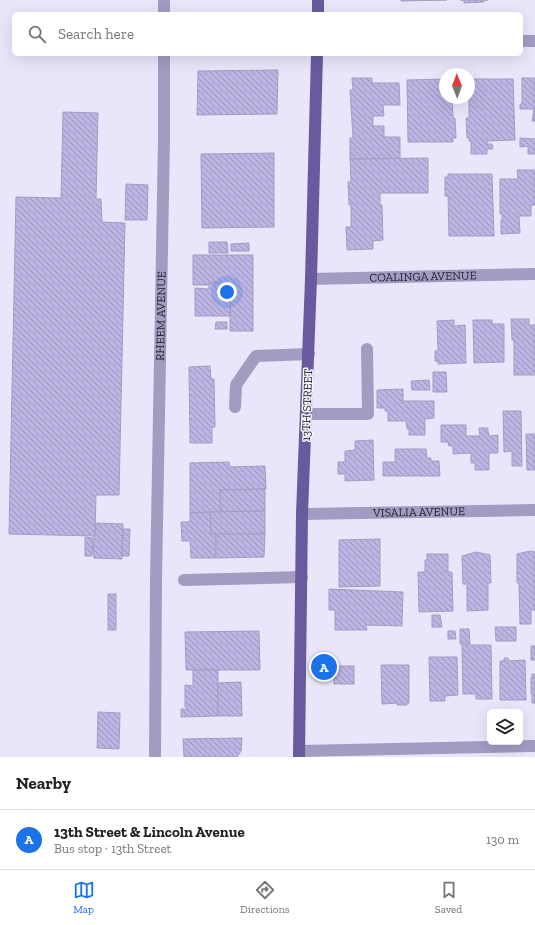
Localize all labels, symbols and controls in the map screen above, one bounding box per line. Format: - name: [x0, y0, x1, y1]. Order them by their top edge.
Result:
- search box: [12, 12, 523, 56]
- icon: search: [26, 23, 48, 45]
- text: Search here: [58, 25, 134, 43]
- north arrow: [439, 68, 475, 104]
- street label: COALINGA AVENUE: [369, 268, 477, 285]
- street label: RHEEM AVENUE: [153, 271, 169, 361]
- your location: [217, 282, 237, 302]
- street label: 13TH STREET: [299, 368, 315, 441]
- street label: VISALIA AVENUE: [372, 504, 465, 520]
- pin: A: [311, 652, 337, 682]
- map controls: [487, 709, 523, 745]
- button: layers: [487, 709, 523, 745]
- text: Nearby: [16, 773, 71, 793]
- text: 13th Street & Lincoln Avenue: [54, 823, 245, 841]
- text: A: [25, 832, 33, 847]
- text: 130 m: [486, 832, 519, 847]
- text: Bus stop · 13th Street: [54, 841, 171, 856]
- tab: Map: [73, 879, 95, 916]
- tab: Directions: [240, 879, 290, 916]
- tab: Saved: [435, 879, 462, 916]

